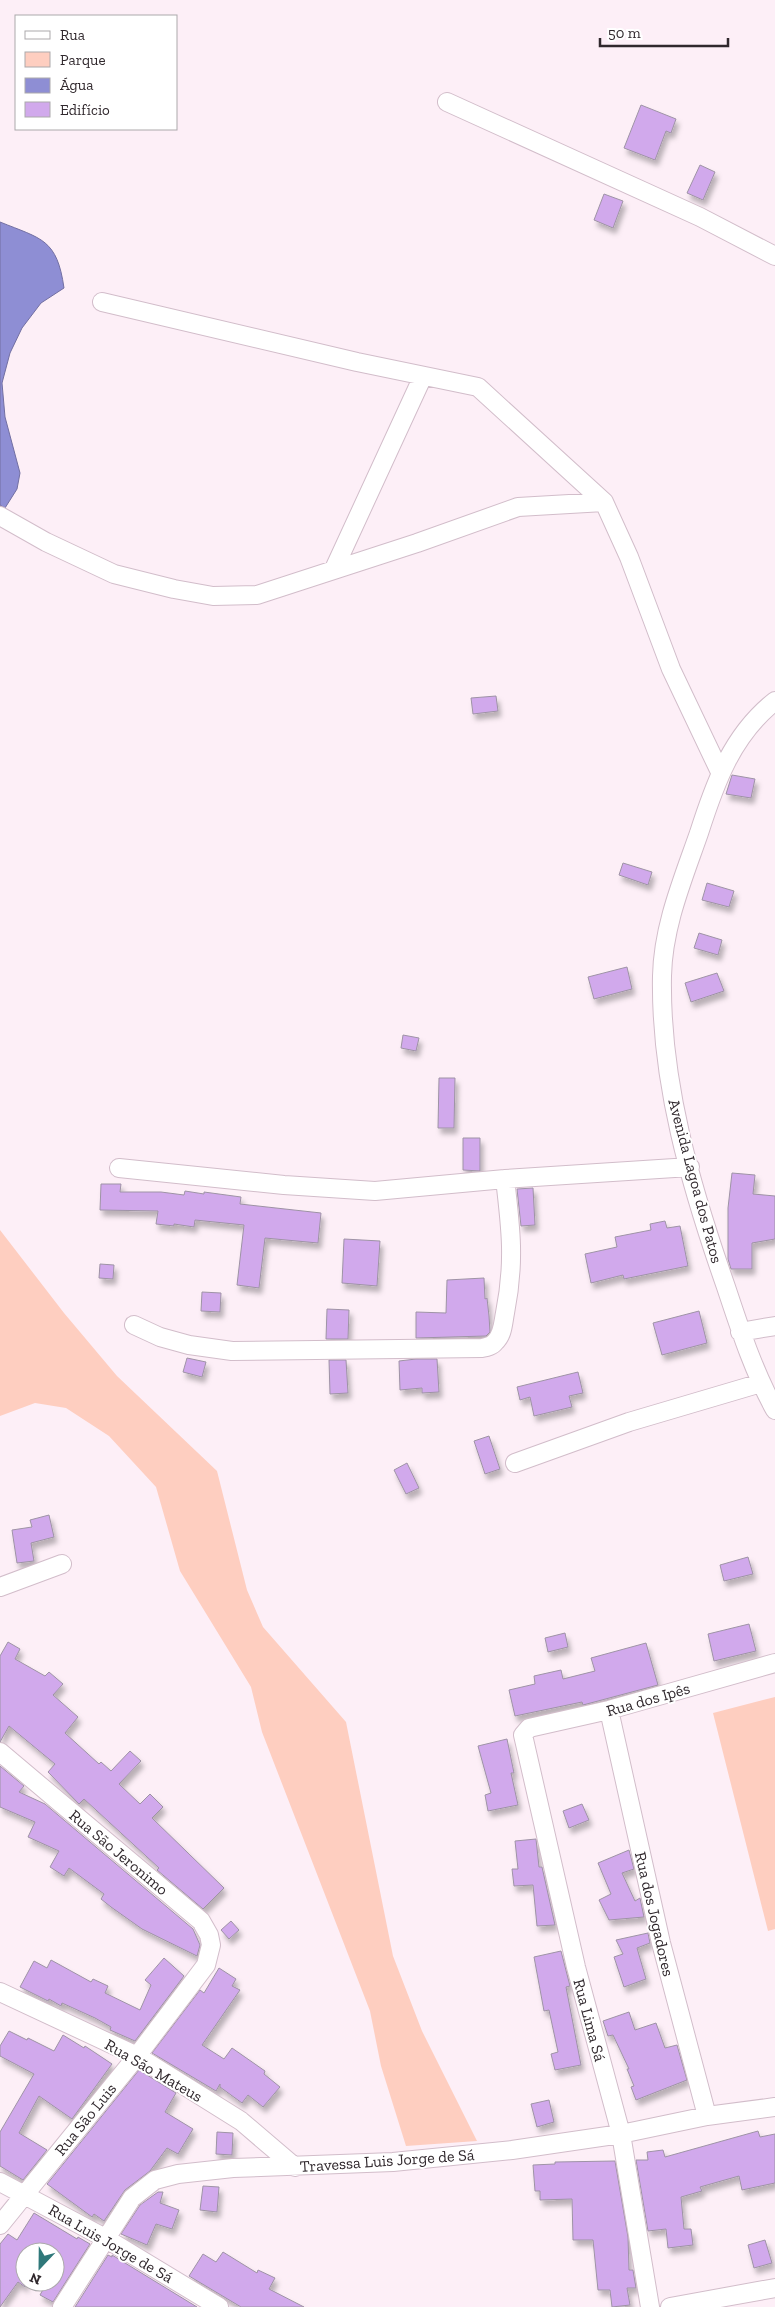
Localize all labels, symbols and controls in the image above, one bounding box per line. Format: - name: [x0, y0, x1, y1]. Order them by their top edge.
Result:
- legend: [15, 15, 178, 130]
- scale bar: [600, 15, 728, 47]
- text: 50 m: [608, 24, 641, 42]
- text: Rua: [60, 26, 85, 44]
- text: Parque: [60, 51, 106, 69]
- text: Água: [60, 76, 93, 94]
- text: Edifício: [60, 101, 110, 119]
- street label: Avenida Lagoa dos Patos: [664, 1097, 727, 1265]
- street label: Rua dos Ipês: [604, 1678, 692, 1720]
- street label: Rua São Jeronimo: [65, 1806, 172, 1899]
- street label: Rua dos Jogadores: [631, 1850, 678, 1978]
- street label: Rua Lima Sá: [569, 1977, 610, 2064]
- street label: Rua São Mateus: [102, 2035, 206, 2106]
- street label: Rua São Luis: [51, 2079, 120, 2159]
- street label: Travessa Luis Jorge de Sá: [299, 2145, 475, 2176]
- street label: Rua Luis Jorge de Sá: [45, 2200, 177, 2287]
- north arrow: [15, 2242, 65, 2292]
- text: N: [27, 2269, 43, 2288]

